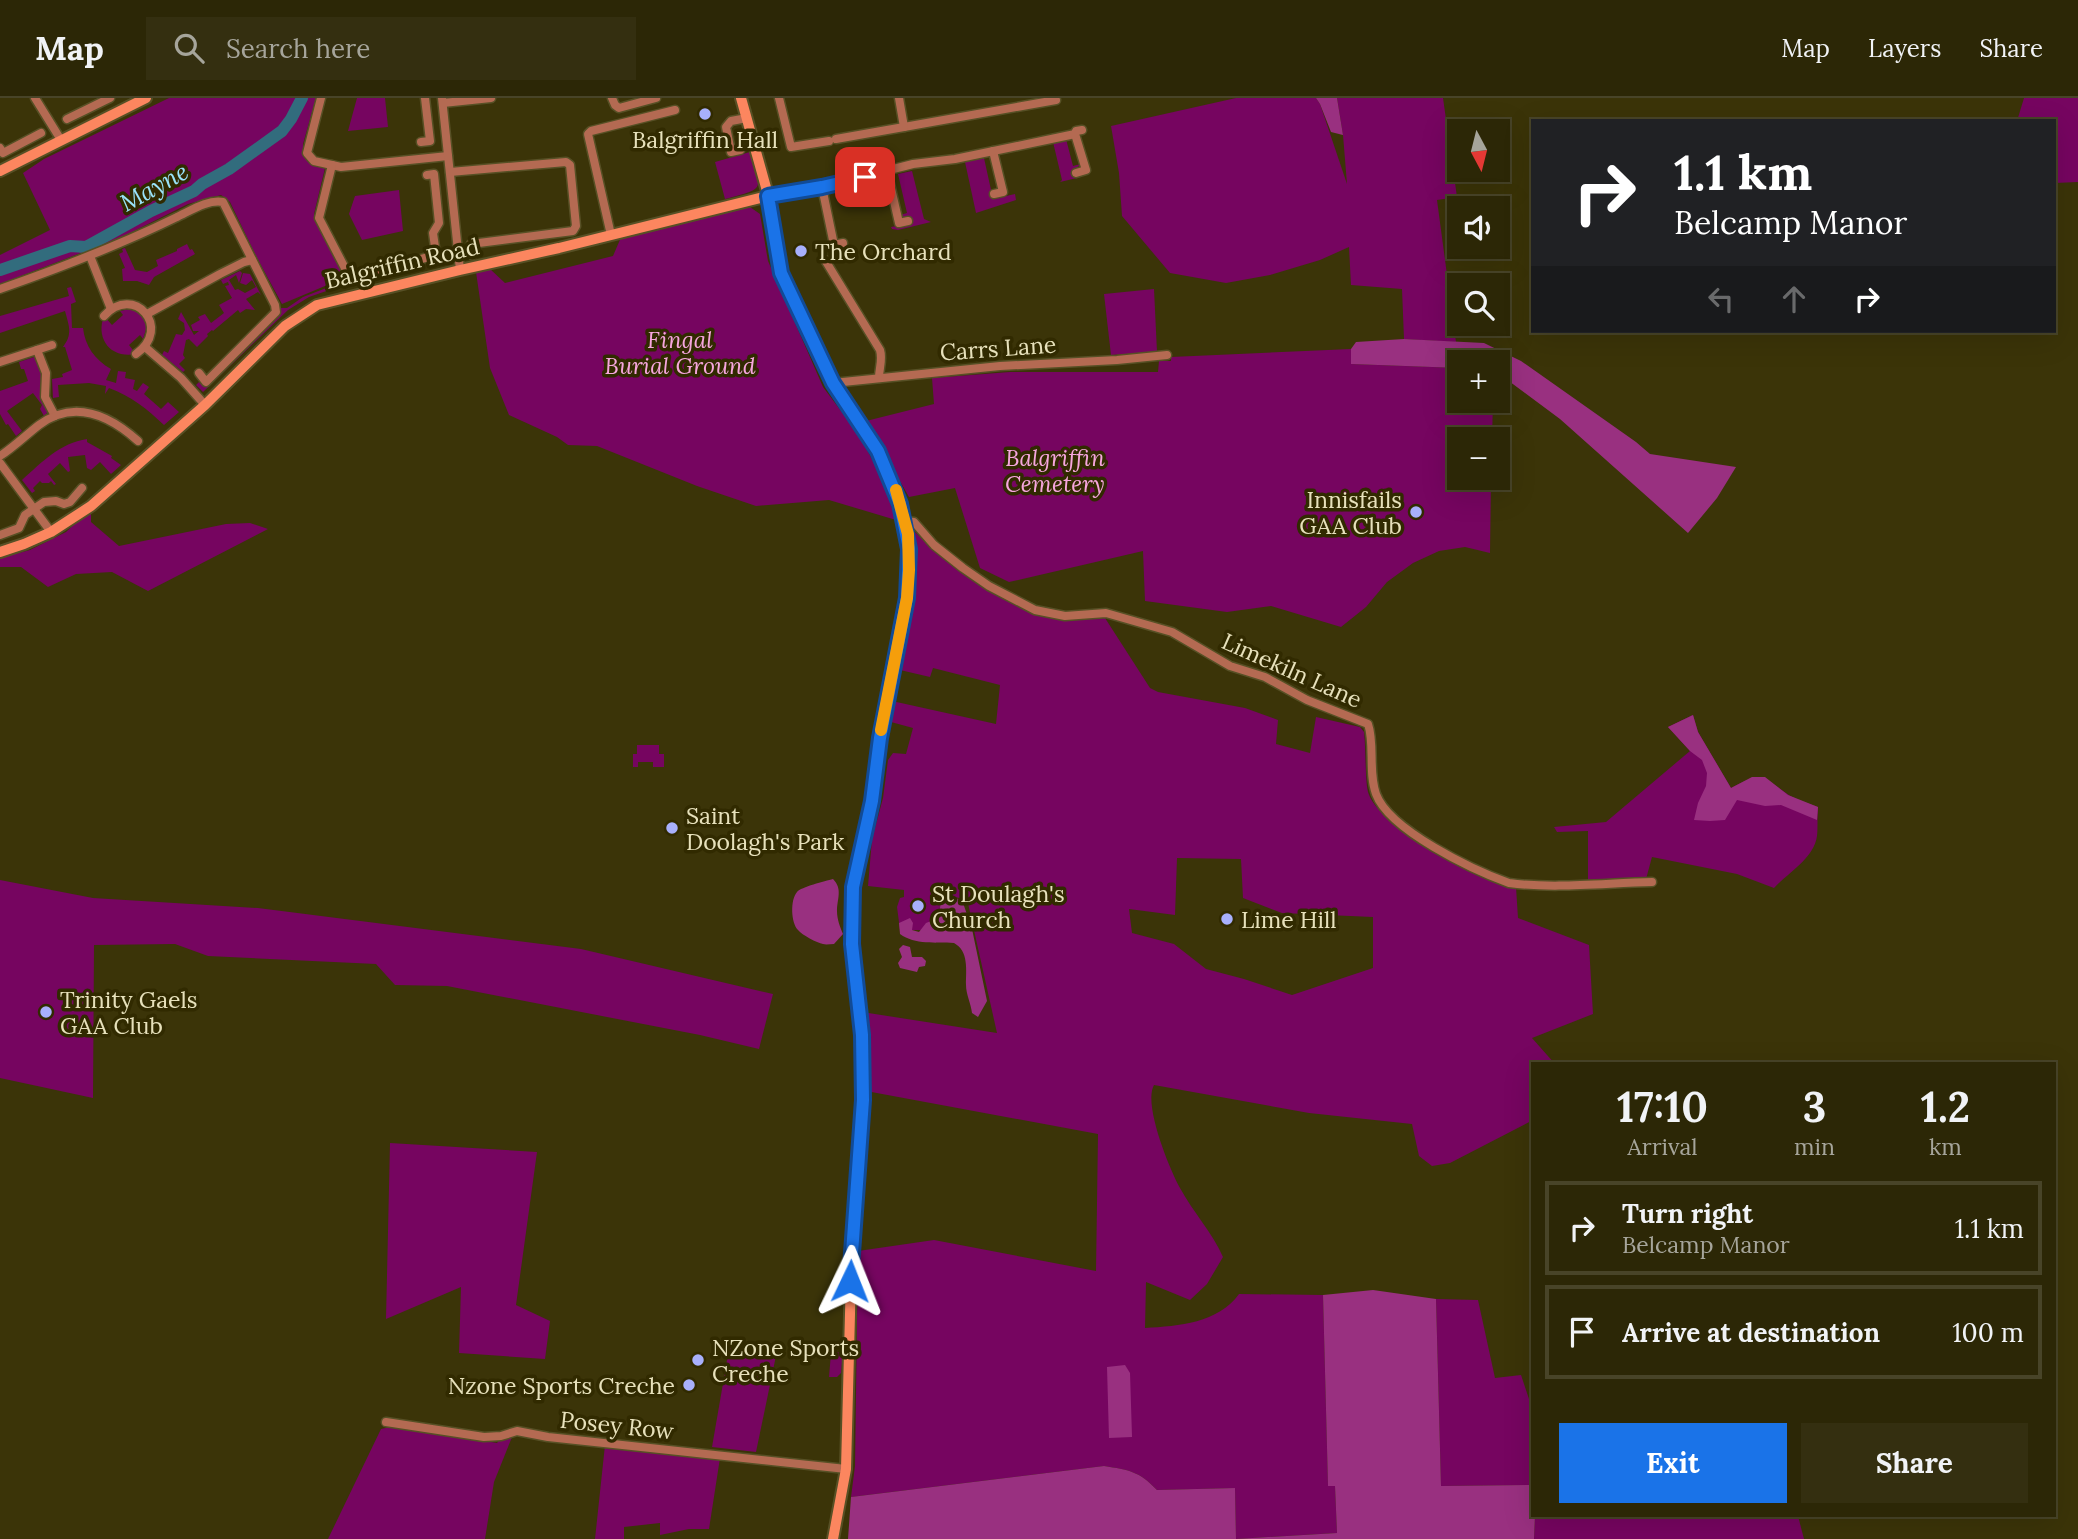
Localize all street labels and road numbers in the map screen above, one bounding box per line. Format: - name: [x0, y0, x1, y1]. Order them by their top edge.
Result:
- street label: Balgriffin Road: [322, 231, 482, 295]
- street label: Carrs Lane: [939, 329, 1057, 367]
- street label: Limekiln Lane: [1218, 626, 1366, 714]
- street label: Posey Row: [559, 1405, 676, 1445]

